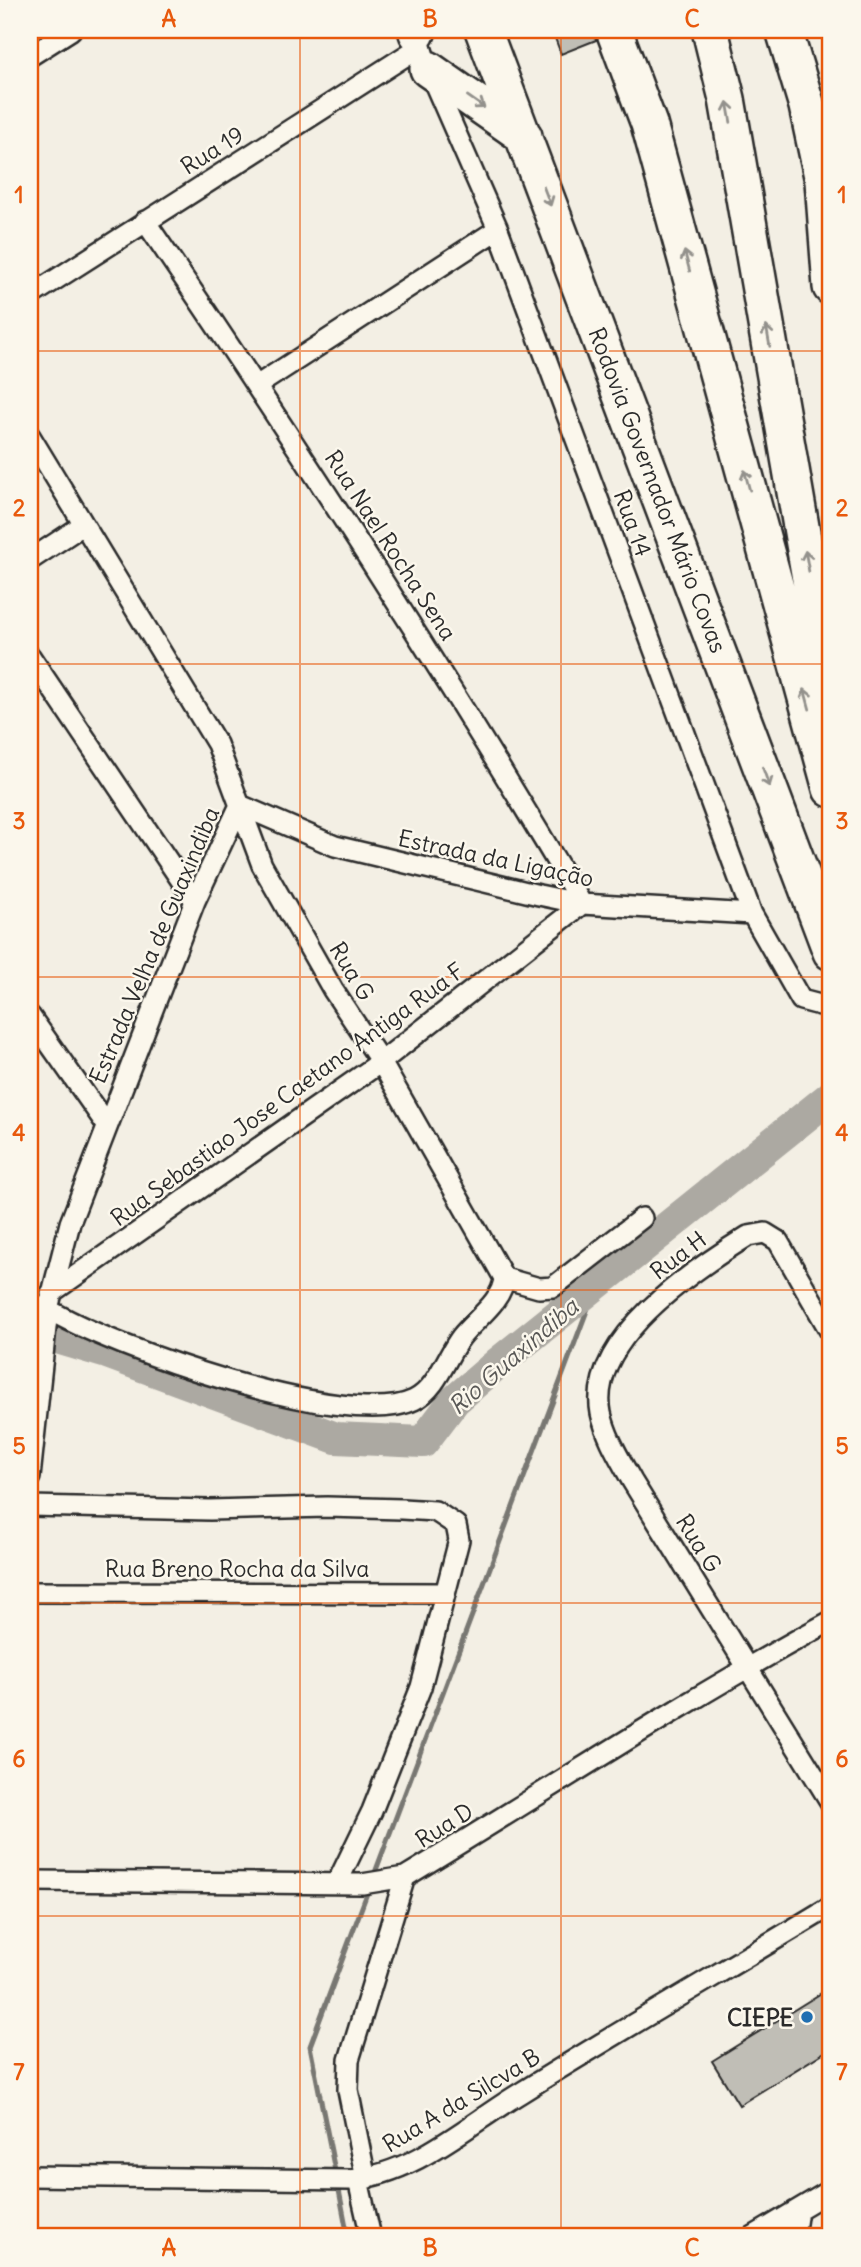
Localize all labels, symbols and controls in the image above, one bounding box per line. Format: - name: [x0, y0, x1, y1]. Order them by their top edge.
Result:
- text: A: [162, 4, 177, 33]
- text: B: [422, 4, 438, 33]
- text: C: [684, 4, 700, 33]
- one-way arrow: [466, 95, 485, 109]
- one-way arrow: [722, 101, 736, 124]
- street label: Rua 19: [175, 119, 249, 181]
- text: 1: [14, 180, 24, 209]
- text: 1: [837, 180, 847, 209]
- one-way arrow: [541, 184, 554, 206]
- one-way arrow: [679, 250, 692, 272]
- street label: Rodovia Governador Mário Covas: [582, 323, 734, 657]
- one-way arrow: [761, 325, 774, 348]
- street label: Rua Nael Rocha Sena: [319, 445, 463, 645]
- one-way arrow: [739, 469, 752, 491]
- street label: Rua 14: [608, 486, 658, 560]
- text: 2: [13, 493, 26, 522]
- text: 2: [836, 493, 849, 522]
- one-way arrow: [800, 550, 813, 573]
- one-way arrow: [800, 689, 813, 711]
- one-way arrow: [761, 766, 773, 788]
- street label: Estrada Velha de Guaxindiba: [83, 802, 225, 1088]
- text: 3: [12, 806, 26, 835]
- text: 3: [835, 806, 849, 835]
- street label: Estrada da Ligação: [396, 823, 596, 893]
- street label: Rua G: [323, 937, 381, 1005]
- street label: Rua Sebastiao Jose Caetano Antiga Rua F: [105, 956, 469, 1232]
- text: 4: [12, 1118, 26, 1147]
- text: 4: [835, 1118, 849, 1147]
- street label: Rua H: [644, 1224, 712, 1286]
- water label: Rio Guaxindiba: [442, 1291, 585, 1421]
- text: 5: [12, 1431, 26, 1460]
- text: 5: [835, 1431, 849, 1460]
- street label: Rua G: [670, 1509, 728, 1577]
- street label: Rua Breno Rocha da Silva: [105, 1554, 369, 1583]
- text: 6: [12, 1744, 26, 1773]
- text: 6: [835, 1744, 849, 1773]
- street label: Rua D: [410, 1796, 478, 1854]
- place label: CIEPE: [727, 2003, 793, 2032]
- marker: CIEPE: [799, 2009, 815, 2025]
- street label: Rua A da Silcva B: [377, 2042, 545, 2158]
- text: 7: [13, 2057, 25, 2086]
- text: 7: [836, 2057, 848, 2086]
- text: A: [162, 2233, 177, 2262]
- text: B: [422, 2233, 438, 2262]
- text: C: [684, 2233, 700, 2262]

